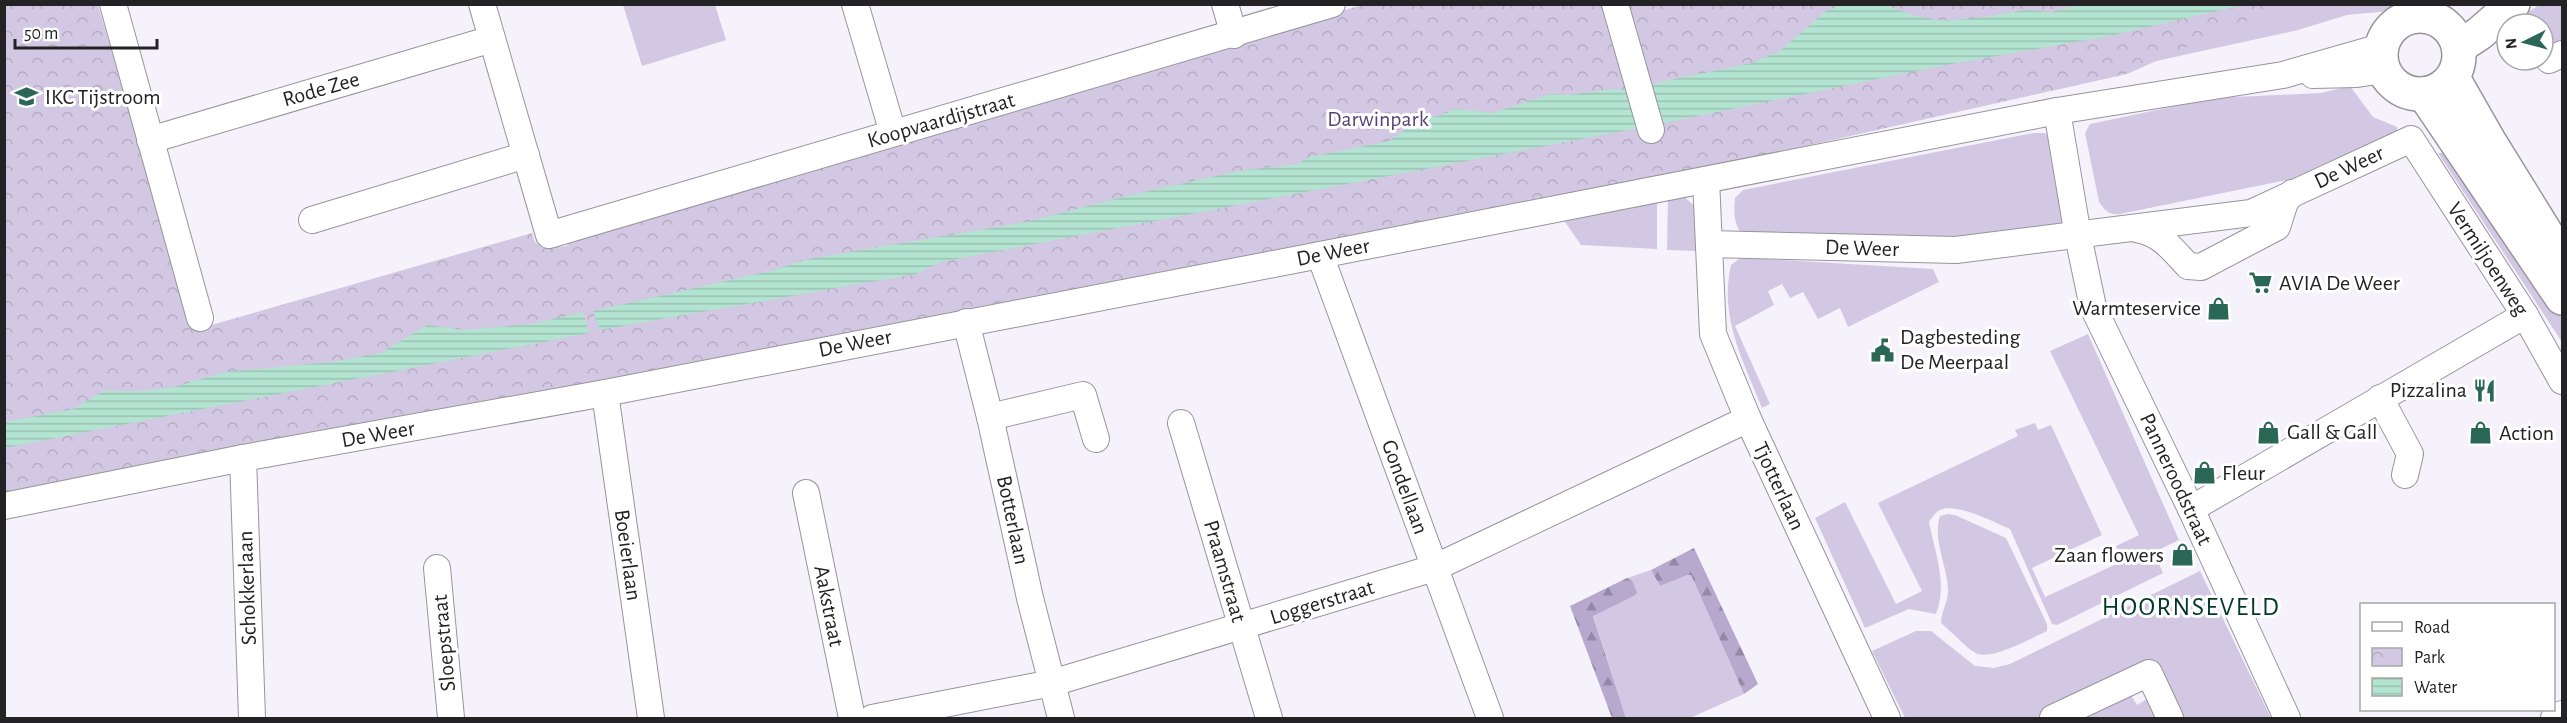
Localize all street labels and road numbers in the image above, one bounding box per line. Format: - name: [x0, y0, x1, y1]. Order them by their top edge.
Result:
- street label: Rode Zee: [280, 68, 362, 110]
- street label: Koopvaardijstraat: [865, 88, 1017, 152]
- street label: De Weer: [2311, 141, 2387, 193]
- street label: Vermiljoenweg: [2443, 199, 2533, 320]
- street label: De Weer: [1295, 234, 1371, 270]
- street label: De Weer: [1825, 236, 1899, 260]
- street label: De Weer: [817, 325, 893, 361]
- street label: Panneroodstraat: [2136, 410, 2216, 548]
- street label: De Weer: [340, 417, 416, 451]
- street label: Gondellaan: [1378, 437, 1432, 537]
- street label: Tjotterlaan: [1749, 439, 1809, 533]
- street label: Botterlaan: [993, 474, 1033, 566]
- street label: Boeierlaan: [611, 508, 645, 602]
- street label: Praamstraat: [1200, 517, 1250, 625]
- street label: Schokkerlaan: [234, 530, 260, 646]
- street label: Aakstraat: [810, 564, 848, 648]
- street label: Loggerstraat: [1267, 576, 1377, 628]
- street label: Sloepstraat: [429, 594, 459, 692]

